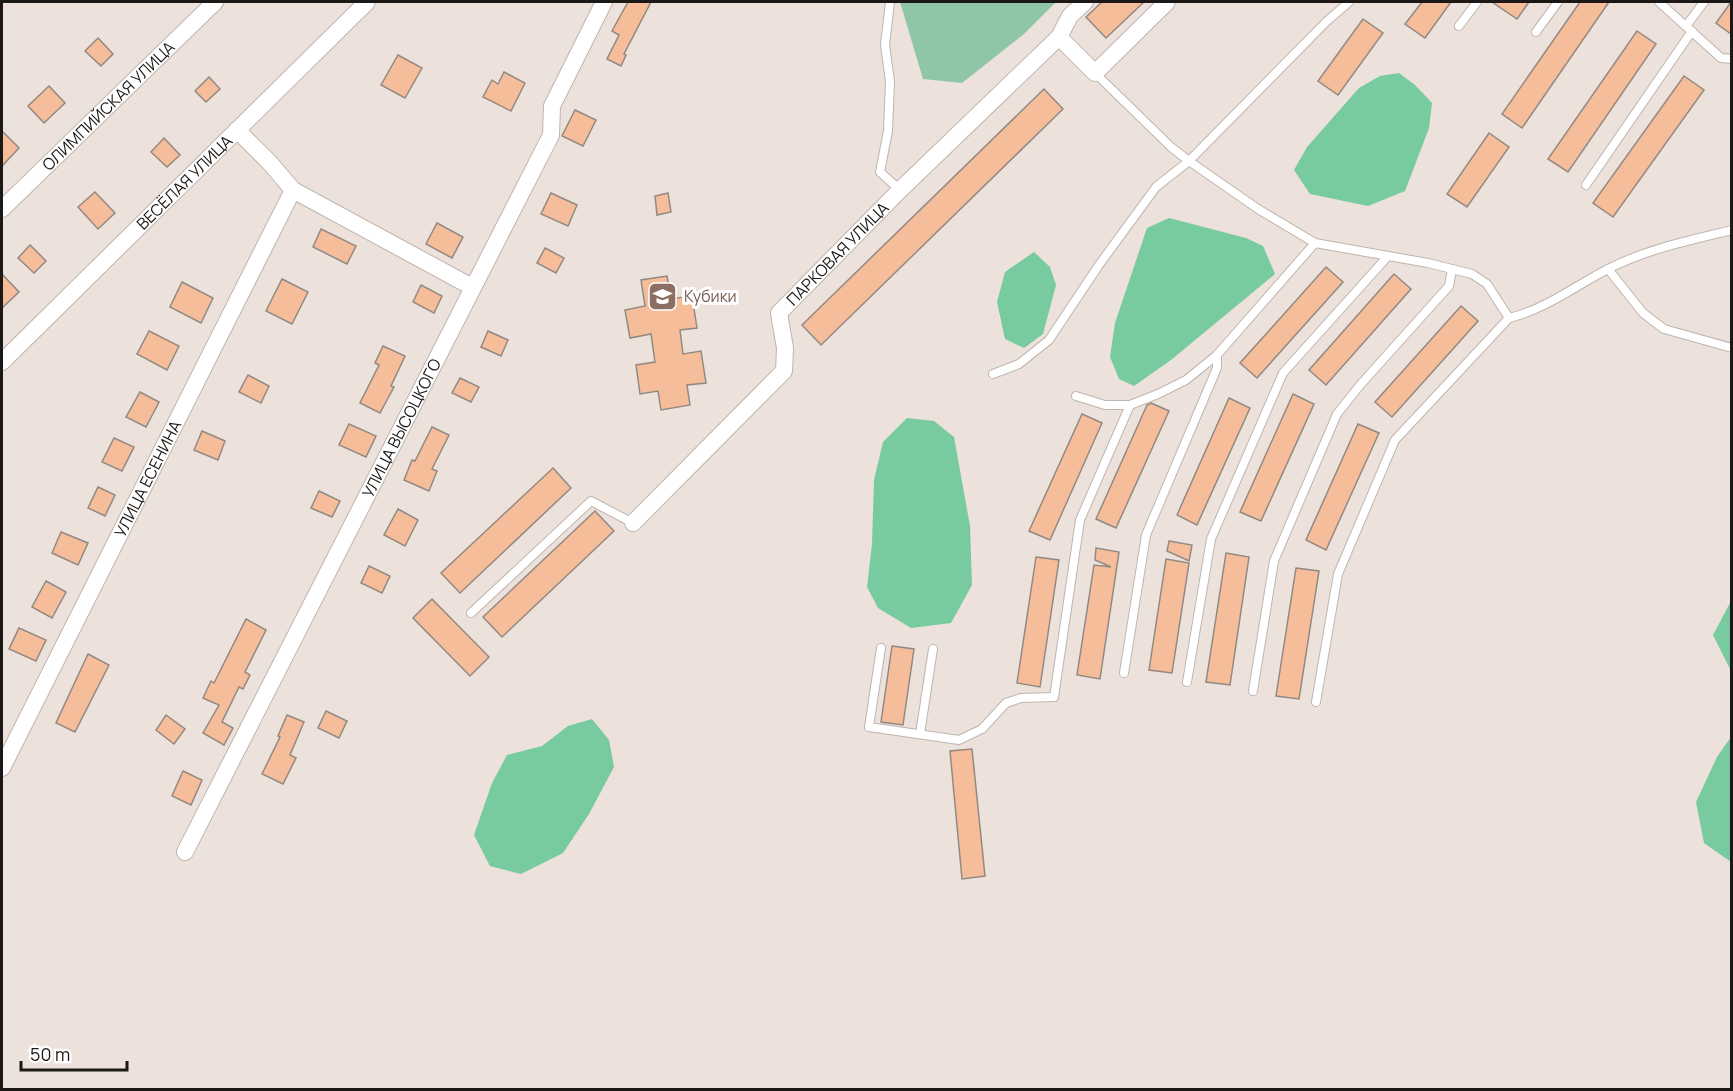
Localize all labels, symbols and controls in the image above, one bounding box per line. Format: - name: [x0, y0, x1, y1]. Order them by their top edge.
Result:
- street label: ОЛИМПИЙСКАЯ УЛИЦА: [37, 36, 179, 175]
- street label: ВЕСЁЛАЯ УЛИЦА: [132, 130, 237, 234]
- street label: ПАРКОВАЯ УЛИЦА: [781, 197, 893, 310]
- school or university icon: Кубики: [647, 280, 679, 312]
- place label: Кубики: [684, 285, 737, 307]
- street label: УЛИЦА ВЫСОЦКОГО: [357, 354, 446, 501]
- street label: УЛИЦА ЕСЕНИНА: [109, 416, 186, 541]
- scale bar: [21, 1034, 128, 1072]
- text: 50 m: [30, 1042, 70, 1066]

